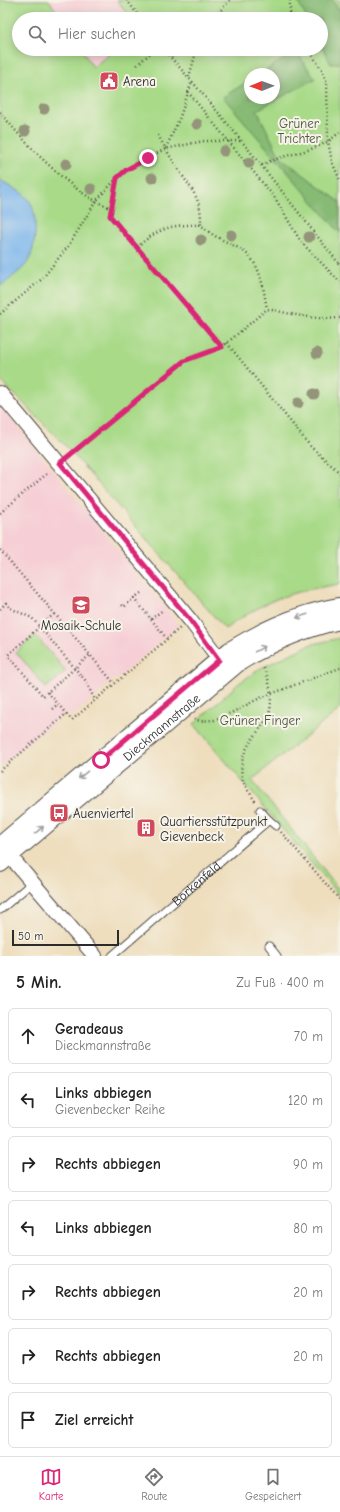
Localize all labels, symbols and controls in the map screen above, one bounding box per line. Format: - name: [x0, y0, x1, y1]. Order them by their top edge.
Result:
- search box: [12, 12, 328, 56]
- icon: search: [26, 23, 48, 45]
- text: Hier suchen: [58, 25, 136, 43]
- north arrow: [244, 68, 280, 104]
- public building icon: Arena: [98, 70, 120, 92]
- place label: Arena: [123, 74, 156, 89]
- park label: Grüner Trichter: [277, 116, 321, 146]
- route end: [139, 149, 157, 167]
- school or university icon: Mosaik-Schule: [70, 594, 92, 616]
- one-way arrow: [296, 613, 309, 620]
- place label: Mosaik-Schule: [41, 618, 122, 633]
- one-way arrow: [254, 645, 266, 653]
- street label: Dieckmannstraße: [120, 690, 204, 764]
- park label: Grüner Finger: [220, 713, 301, 728]
- route start: [92, 751, 110, 769]
- one-way arrow: [77, 771, 88, 780]
- bus stop icon: Auenviertel: [48, 802, 70, 824]
- place label: Auenviertel: [73, 806, 134, 821]
- place label: Quartiersstützpunkt Gievenbeck: [160, 814, 269, 844]
- building icon: Quartiersstützpunkt Gievenbeck: [135, 817, 157, 839]
- one-way arrow: [34, 826, 44, 835]
- street label: Borkenfeld: [169, 859, 224, 909]
- scale bar: [12, 928, 119, 947]
- text: 50 m: [18, 930, 43, 943]
- text: 5 Min.: [16, 973, 61, 992]
- text: Zu Fuß · 400 m: [236, 975, 324, 990]
- text: Geradeaus: [55, 1020, 123, 1038]
- icon: ahead: [17, 1025, 39, 1047]
- text: 70 m: [294, 1029, 323, 1044]
- text: Dieckmannstraße: [55, 1038, 151, 1053]
- text: Links abbiegen: [55, 1084, 152, 1102]
- icon: left: [17, 1089, 39, 1111]
- text: 120 m: [288, 1093, 323, 1108]
- text: Gievenbecker Reihe: [55, 1102, 165, 1117]
- icon: right: [17, 1153, 39, 1175]
- text: Rechts abbiegen: [55, 1155, 161, 1173]
- text: 90 m: [293, 1157, 323, 1172]
- icon: left: [17, 1217, 39, 1239]
- text: Links abbiegen: [55, 1219, 152, 1237]
- text: 80 m: [293, 1221, 323, 1236]
- icon: right: [17, 1281, 39, 1303]
- text: Rechts abbiegen: [55, 1283, 161, 1301]
- text: 20 m: [293, 1285, 323, 1300]
- icon: right: [17, 1345, 39, 1367]
- text: Rechts abbiegen: [55, 1347, 161, 1365]
- text: 20 m: [293, 1349, 323, 1364]
- icon: arrive: [17, 1409, 39, 1431]
- text: Ziel erreicht: [55, 1411, 133, 1429]
- tab: Karte: [39, 1466, 63, 1503]
- tab: Route: [141, 1466, 167, 1503]
- tab: Gespeichert: [245, 1466, 301, 1503]

